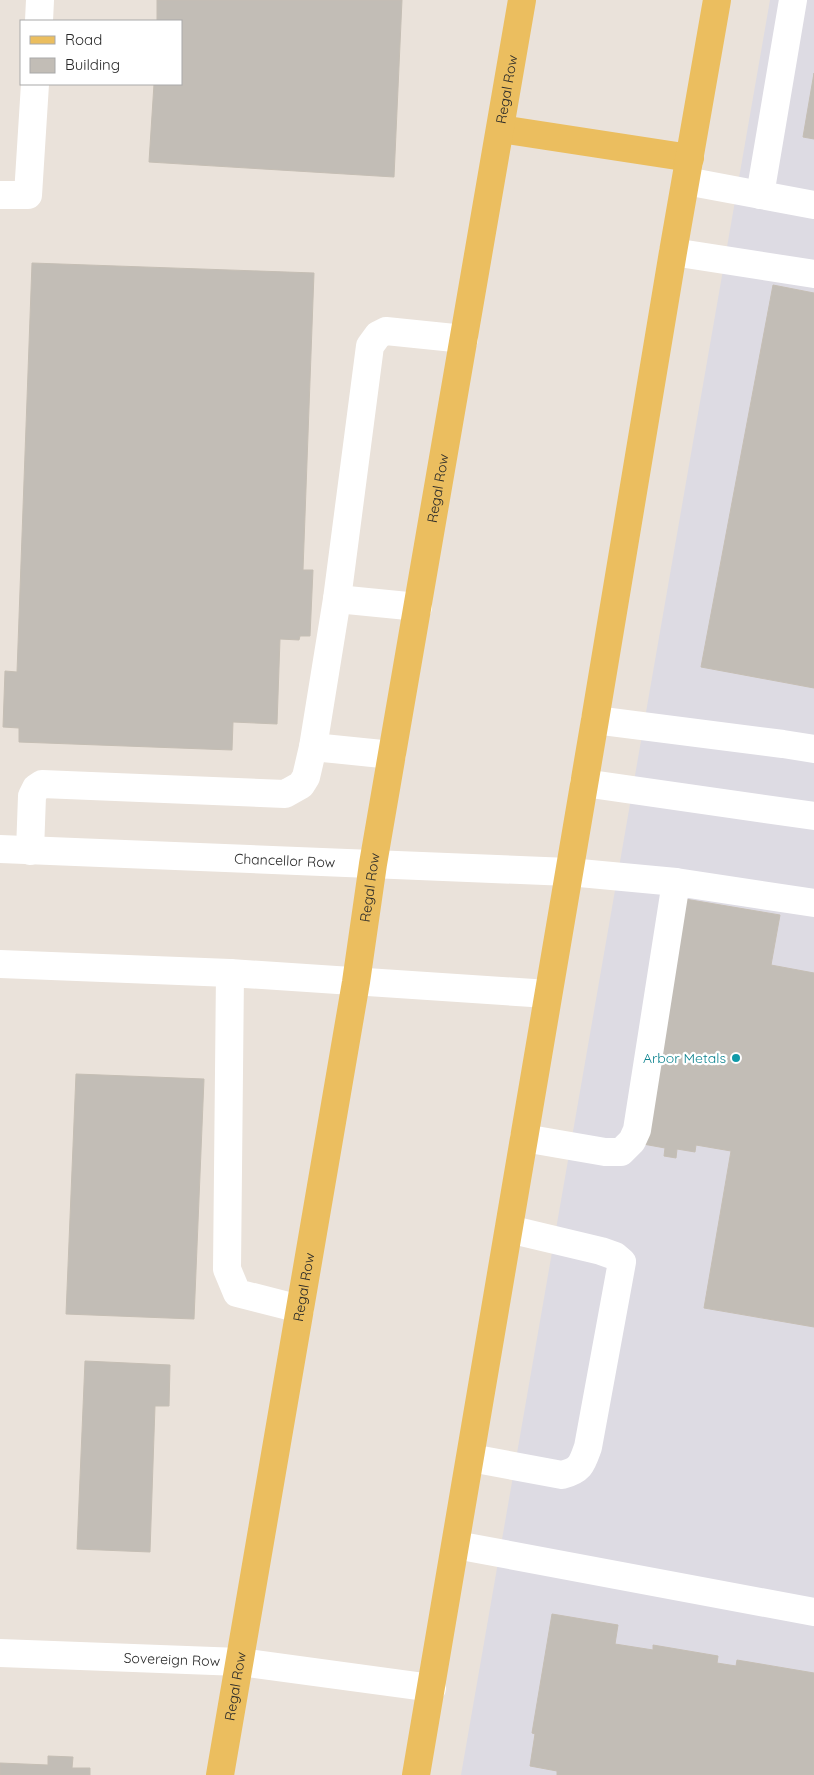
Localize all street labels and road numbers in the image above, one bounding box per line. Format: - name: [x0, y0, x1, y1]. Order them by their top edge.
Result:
- street label: Regal Row: [492, 53, 521, 125]
- street label: Regal Row: [423, 452, 453, 524]
- street label: Chancellor Row: [234, 849, 336, 872]
- street label: Regal Row: [356, 851, 384, 923]
- street label: Regal Row: [289, 1251, 319, 1323]
- street label: Sovereign Row: [123, 1649, 221, 1670]
- street label: Regal Row: [220, 1650, 250, 1722]

